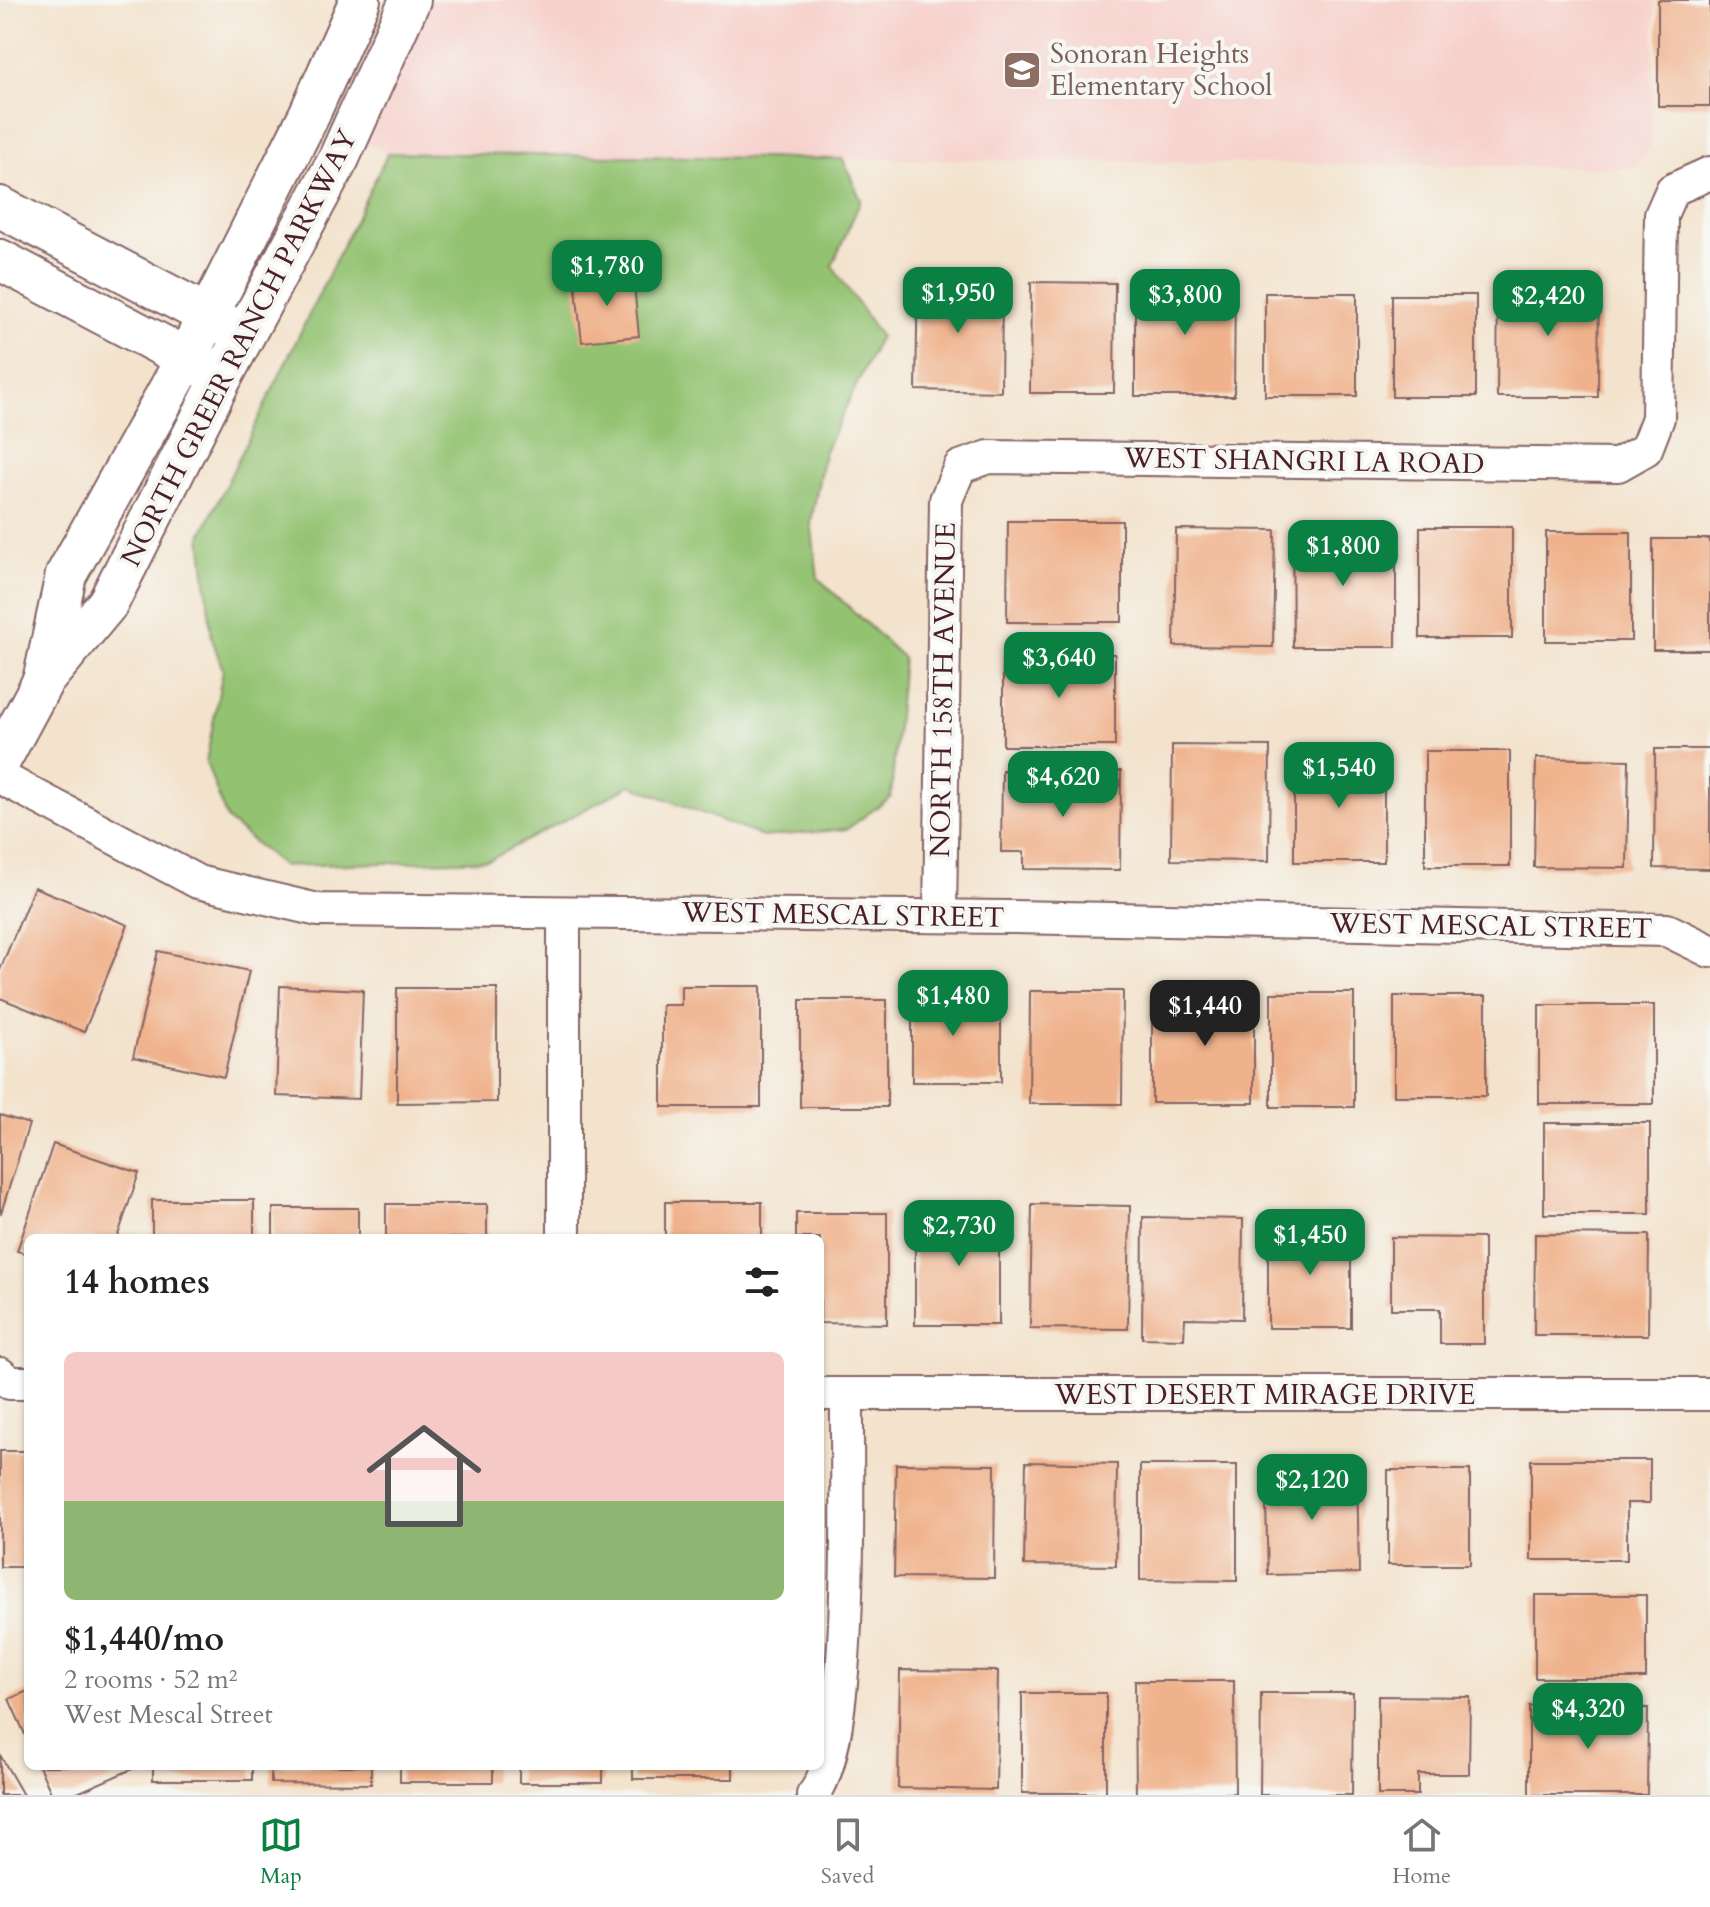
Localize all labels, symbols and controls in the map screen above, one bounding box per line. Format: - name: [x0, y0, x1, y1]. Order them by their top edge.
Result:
- place label: Sonoran Heights Elementary School: [1050, 35, 1272, 105]
- school or university icon: Sonoran Heights Elementary School: [1001, 49, 1043, 91]
- street label: NORTH GREER RANCH PARKWAY: [112, 123, 366, 573]
- pin: $1,780: [542, 240, 672, 308]
- text: $1,780: [570, 248, 644, 283]
- pin: $1,950: [893, 267, 1023, 335]
- pin: $3,800: [1120, 269, 1250, 337]
- pin: $2,420: [1483, 270, 1613, 338]
- text: $1,950: [921, 275, 995, 310]
- text: $3,800: [1148, 277, 1222, 312]
- text: $2,420: [1511, 278, 1585, 313]
- street label: WEST SHANGRI LA ROAD: [1122, 439, 1485, 483]
- pin: $1,800: [1278, 520, 1408, 588]
- street label: NORTH 158TH AVENUE: [921, 522, 965, 858]
- text: $1,800: [1306, 528, 1380, 563]
- pin: $3,640: [994, 632, 1124, 700]
- text: $3,640: [1022, 640, 1096, 675]
- pin: $1,540: [1274, 742, 1404, 810]
- text: $1,540: [1302, 750, 1376, 785]
- pin: $4,620: [998, 751, 1128, 819]
- text: $4,620: [1026, 759, 1100, 794]
- street label: WEST MESCAL STREET: [680, 893, 1005, 937]
- street label: WEST MESCAL STREET: [1328, 904, 1653, 948]
- pin: $1,480: [888, 970, 1018, 1038]
- text: $1,480: [916, 978, 990, 1013]
- pin: $1,440: [1140, 980, 1270, 1048]
- text: $1,440: [1168, 988, 1242, 1023]
- pin: $2,730: [894, 1200, 1024, 1268]
- text: $2,730: [922, 1208, 996, 1243]
- pin: $1,450: [1245, 1209, 1375, 1277]
- text: $1,450: [1273, 1217, 1347, 1252]
- text: 14 homes: [64, 1259, 210, 1305]
- icon: filters: [740, 1260, 784, 1304]
- street label: WEST DESERT MIRAGE DRIVE: [1054, 1376, 1475, 1414]
- icon: home: [352, 1404, 496, 1548]
- pin: $2,120: [1247, 1454, 1377, 1522]
- text: $2,120: [1275, 1462, 1349, 1497]
- text: $1,440/mo: [64, 1616, 224, 1662]
- text: 2 rooms · 52 m²: [64, 1662, 237, 1697]
- pin: $4,320: [1523, 1683, 1653, 1751]
- text: $4,320: [1551, 1691, 1625, 1726]
- text: West Mescal Street: [64, 1697, 273, 1732]
- tab: Map: [259, 1813, 303, 1891]
- tab: Saved: [821, 1813, 874, 1891]
- tab: Home: [1392, 1813, 1451, 1891]

